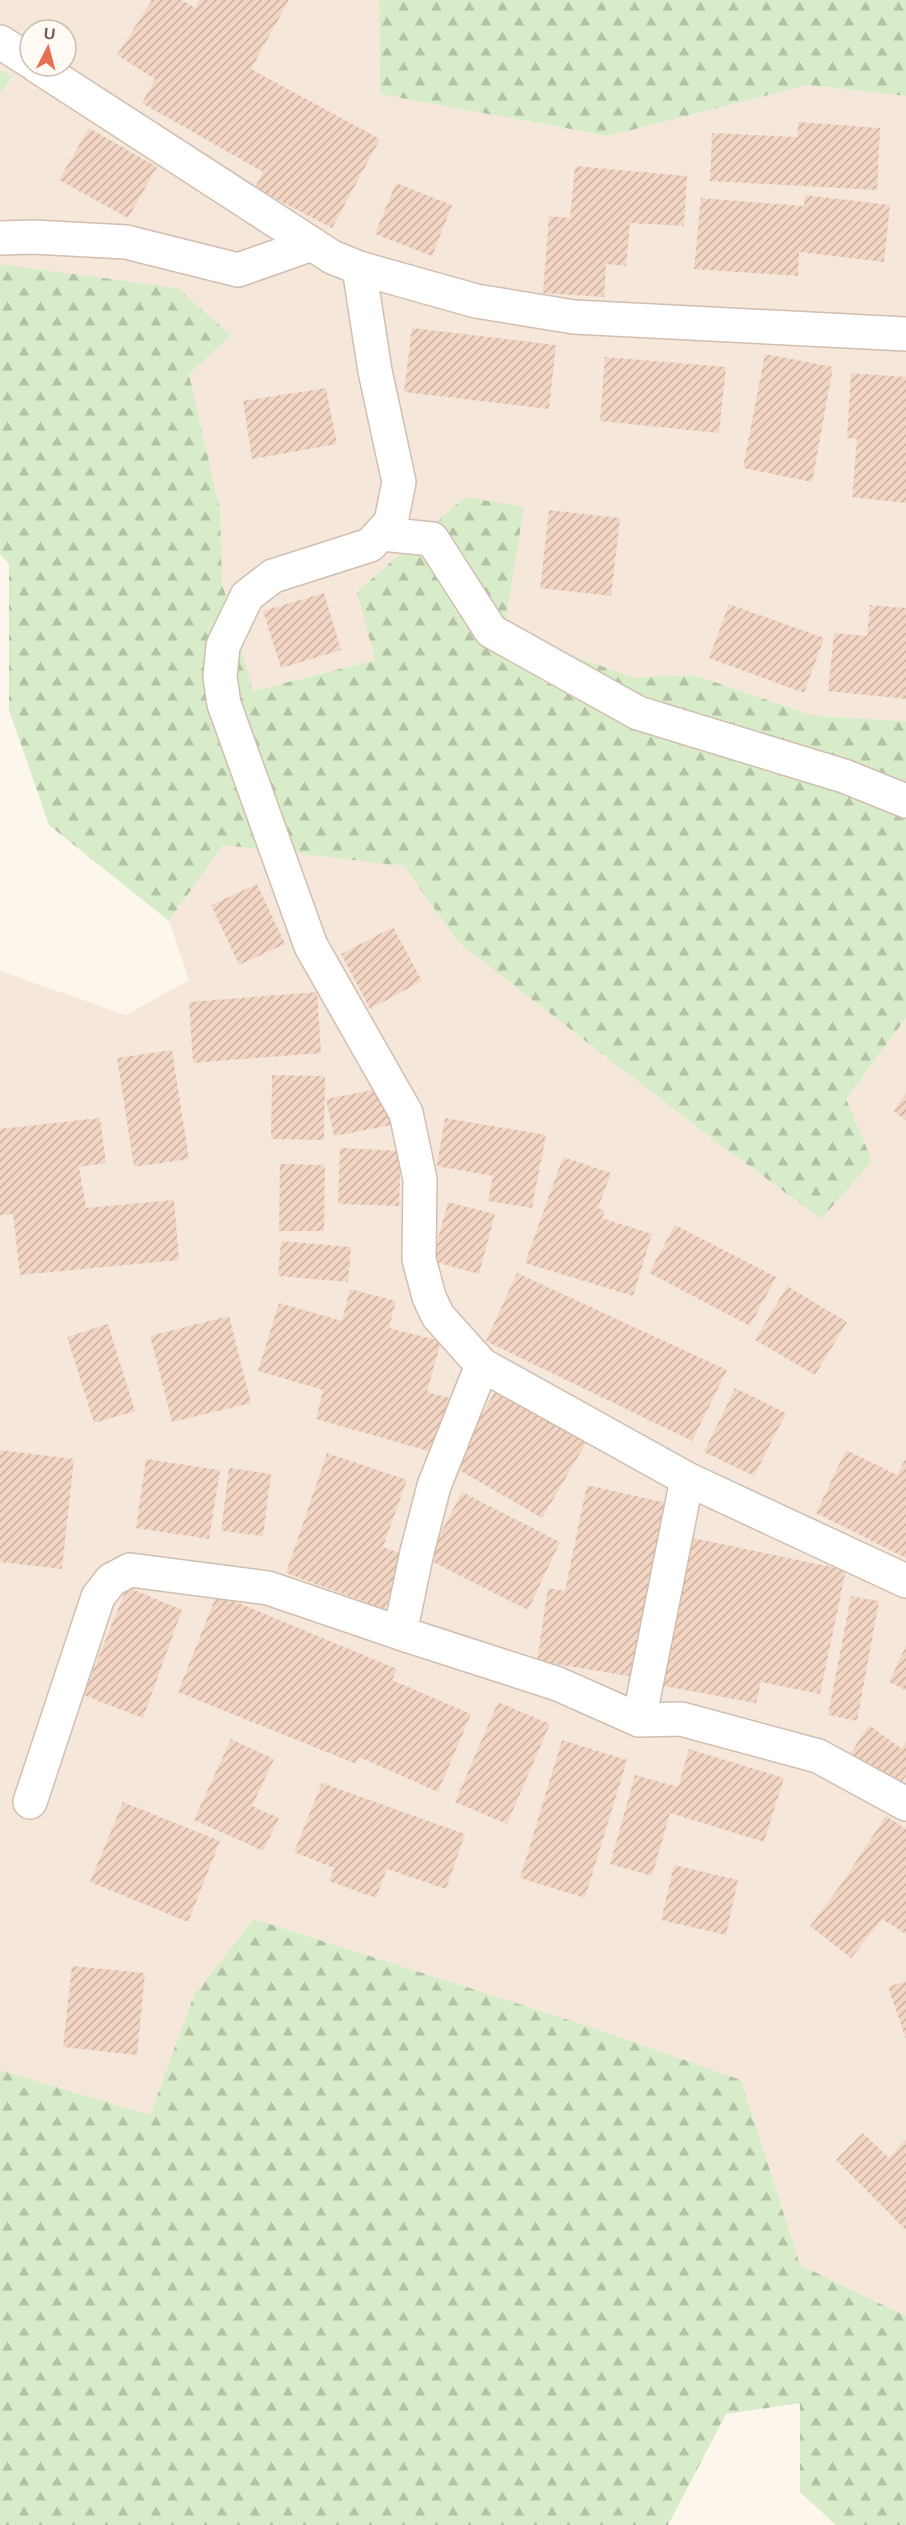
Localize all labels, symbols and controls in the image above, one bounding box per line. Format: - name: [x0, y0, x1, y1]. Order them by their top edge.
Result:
- north arrow: [18, 18, 78, 78]
- text: U: [43, 25, 56, 43]

